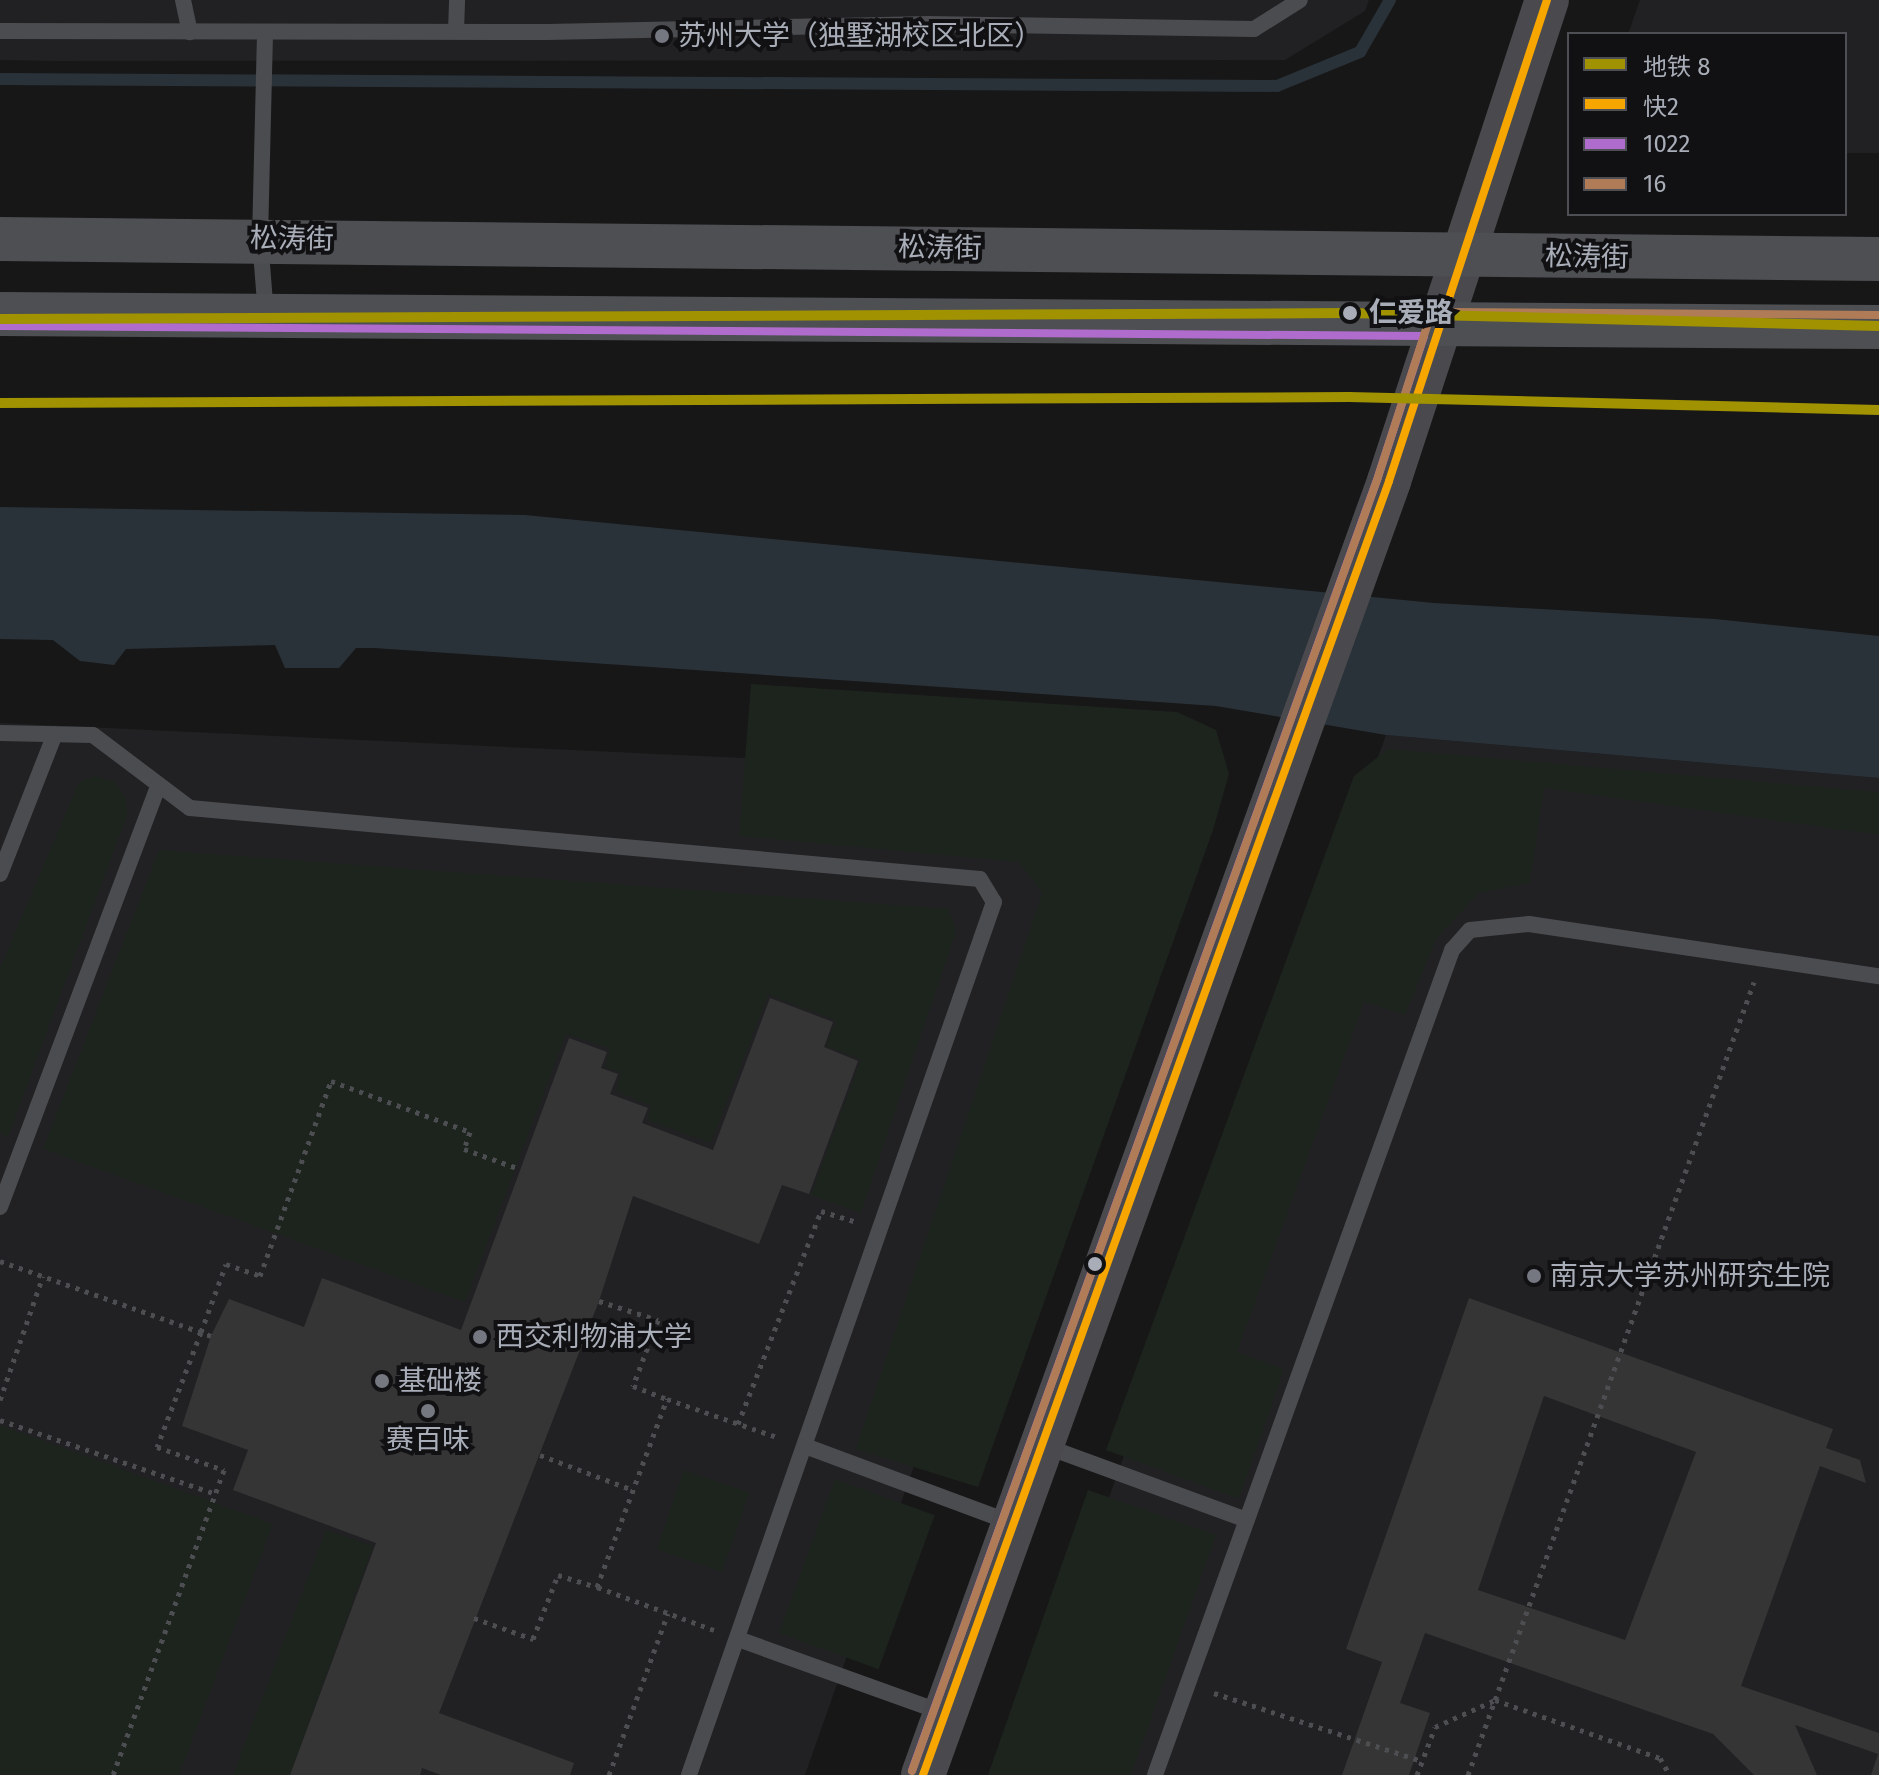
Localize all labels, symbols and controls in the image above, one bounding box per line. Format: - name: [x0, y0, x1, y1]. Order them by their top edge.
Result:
- place label: 苏州大学（独墅湖校区北区）: [678, 19, 1042, 53]
- marker: 苏州大学（独墅湖校区北区）: [653, 27, 671, 45]
- legend: [1567, 32, 1847, 216]
- text: 地铁 8: [1643, 53, 1711, 81]
- text: 快2: [1643, 93, 1679, 121]
- text: 1022: [1643, 130, 1690, 158]
- text: 16: [1643, 170, 1666, 198]
- street label: 松涛街: [250, 221, 334, 257]
- street label: 松涛街: [898, 230, 982, 266]
- street label: 松涛街: [1545, 239, 1629, 275]
- place label: 仁爱路: [1369, 296, 1453, 330]
- marker: 仁爱路: [1338, 301, 1362, 325]
- unlabelled marker: [1087, 1256, 1103, 1272]
- place label: 南京大学苏州研究生院: [1550, 1259, 1830, 1293]
- marker: 南京大学苏州研究生院: [1525, 1267, 1543, 1285]
- place label: 西交利物浦大学: [496, 1320, 692, 1354]
- marker: 西交利物浦大学: [471, 1328, 489, 1346]
- place label: 基础楼: [398, 1364, 482, 1398]
- marker: 基础楼: [373, 1372, 391, 1390]
- marker: 赛百味: [419, 1402, 437, 1420]
- place label: 赛百味: [386, 1423, 470, 1457]

